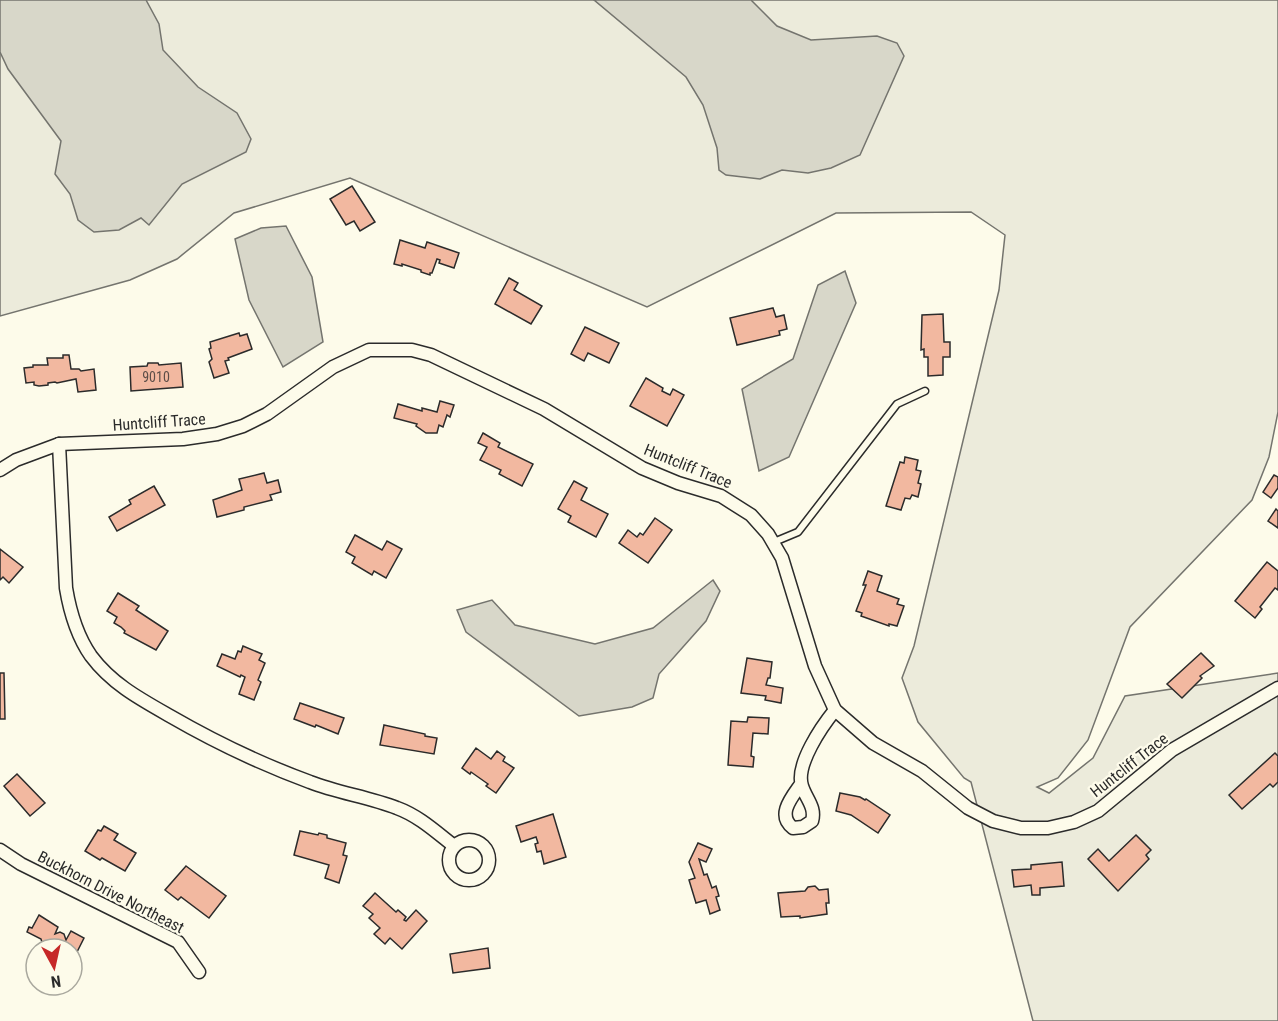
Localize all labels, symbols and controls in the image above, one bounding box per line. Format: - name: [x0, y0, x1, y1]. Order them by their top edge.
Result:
- house number: 9010: [142, 369, 170, 385]
- street label: Huntcliff Trace: [112, 409, 206, 435]
- street label: Huntcliff Trace: [641, 440, 735, 492]
- street label: Huntcliff Trace: [1086, 729, 1172, 801]
- street label: Buckhorn Drive Northeast: [35, 847, 188, 937]
- north arrow: [24, 937, 84, 997]
- text: N: [50, 971, 62, 991]

